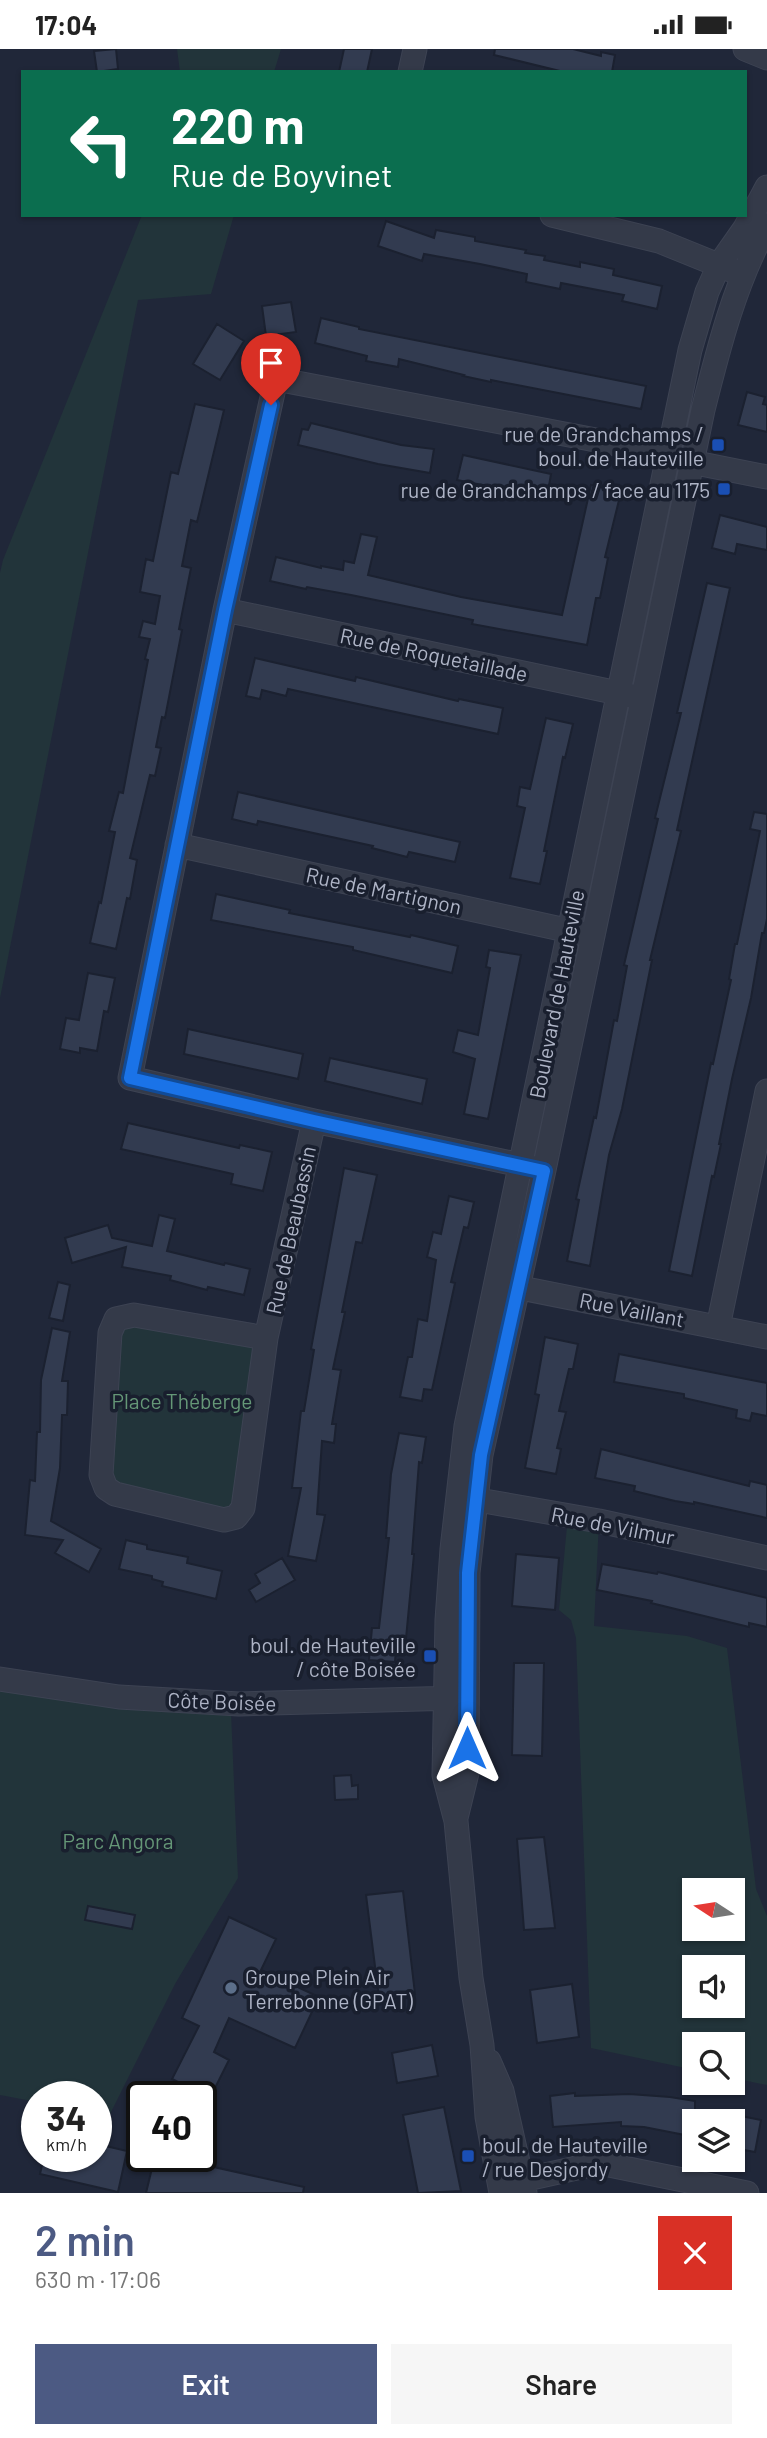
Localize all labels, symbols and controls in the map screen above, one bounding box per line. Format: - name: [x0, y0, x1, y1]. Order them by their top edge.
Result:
- text: 17:04: [35, 9, 97, 40]
- text: 220 m: [171, 95, 305, 154]
- icon: left: [56, 98, 147, 189]
- text: Rue de Boyvinet: [171, 155, 393, 193]
- pin: [241, 333, 301, 405]
- icon: arrive: [252, 344, 290, 382]
- place label: rue de Grandchamps / boul. de Hauteville: [504, 421, 704, 470]
- marker: rue de Grandchamps / boul. de Hauteville: [710, 437, 726, 453]
- place label: rue de Grandchamps / face au 1175: [400, 477, 710, 502]
- marker: rue de Grandchamps / face au 1175: [716, 481, 732, 497]
- street label: Rue de Roquetaillade: [338, 622, 530, 686]
- street label: Rue de Martignon: [304, 861, 464, 919]
- street label: Boulevard de Hauteville: [523, 887, 589, 1101]
- street label: Rue de Beaubassin: [260, 1144, 320, 1316]
- street label: Rue Vaillant: [577, 1287, 687, 1331]
- park label: Place Théberge: [112, 1388, 252, 1413]
- street label: Rue de Vilmur: [549, 1501, 677, 1549]
- place label: boul. de Hauteville / côte Boisée: [250, 1632, 416, 1681]
- marker: boul. de Hauteville / côte Boisée: [422, 1648, 438, 1664]
- street label: Côte Boisée: [167, 1687, 277, 1715]
- position arrow: [430, 1711, 504, 1785]
- park label: Parc Angora: [63, 1828, 173, 1853]
- north arrow: [682, 1878, 746, 1941]
- map controls: [682, 1878, 745, 2172]
- button: sound: [682, 1955, 745, 2018]
- place label: Groupe Plein Air Terrebonne (GPAT): [245, 1964, 413, 2013]
- marker: Groupe Plein Air Terrebonne (GPAT): [223, 1980, 239, 1996]
- button: search: [682, 2032, 745, 2095]
- speed limit sign: 40: [126, 2081, 217, 2172]
- text: 34: [46, 2096, 87, 2138]
- button: layers: [682, 2109, 745, 2172]
- place label: boul. de Hauteville / rue Desjordy: [482, 2132, 648, 2181]
- text: km/h: [46, 2133, 87, 2155]
- marker: boul. de Hauteville / rue Desjordy: [460, 2148, 476, 2164]
- text: 2 min: [35, 2214, 135, 2264]
- button: close: [658, 2216, 732, 2290]
- text: 630 m · 17:06: [35, 2265, 161, 2293]
- button: Exit: [35, 2344, 377, 2424]
- button: Share: [391, 2344, 732, 2424]

